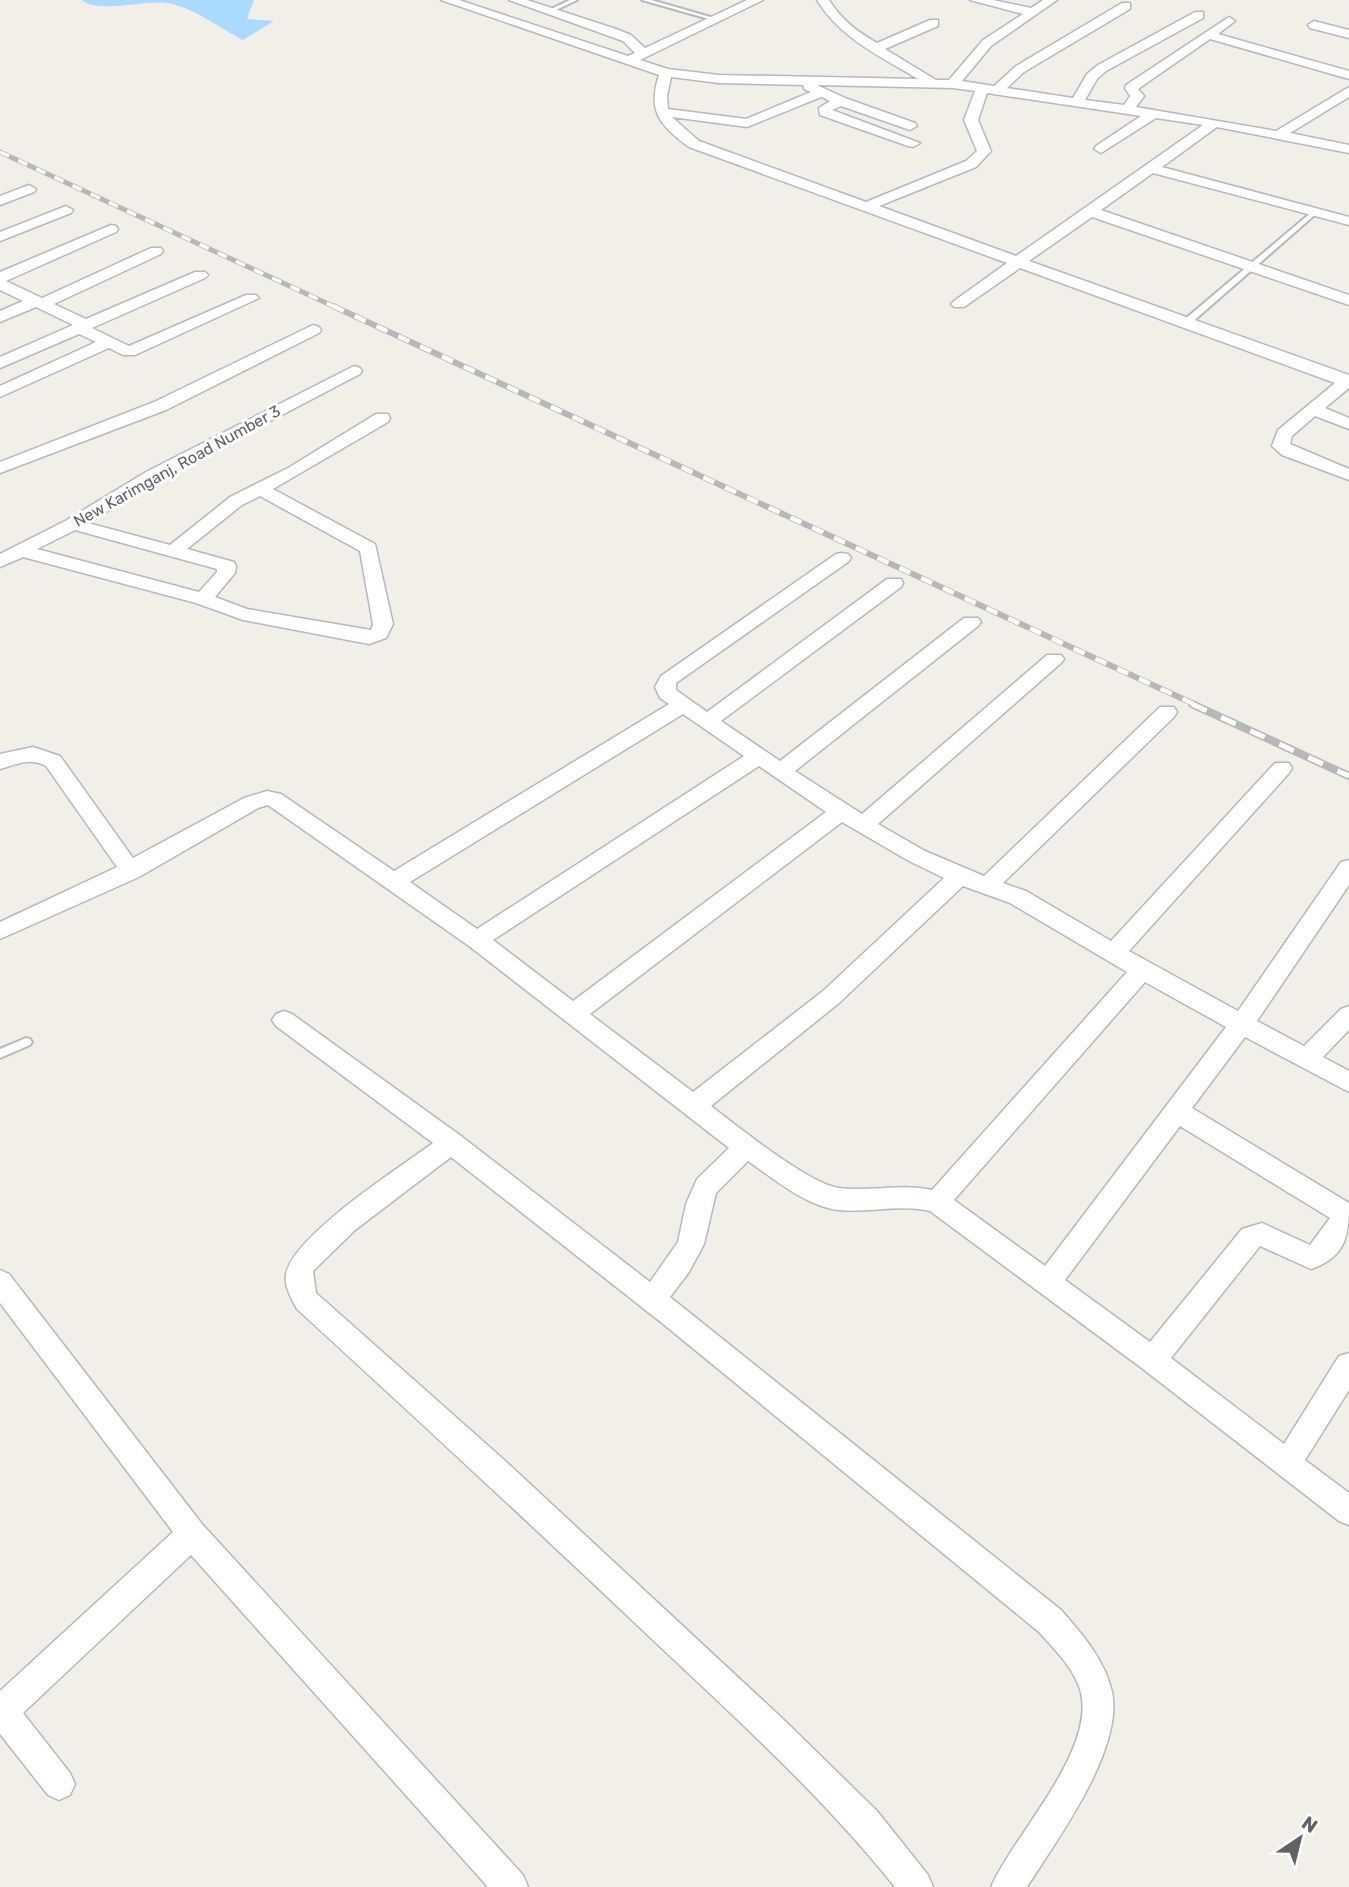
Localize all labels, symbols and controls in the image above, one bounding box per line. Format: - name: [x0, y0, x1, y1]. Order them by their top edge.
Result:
- street label: New Karimganj, Road Number 3: [70, 401, 284, 531]
- north arrow: [1265, 1803, 1335, 1873]
- text: N: [1297, 1811, 1322, 1838]

